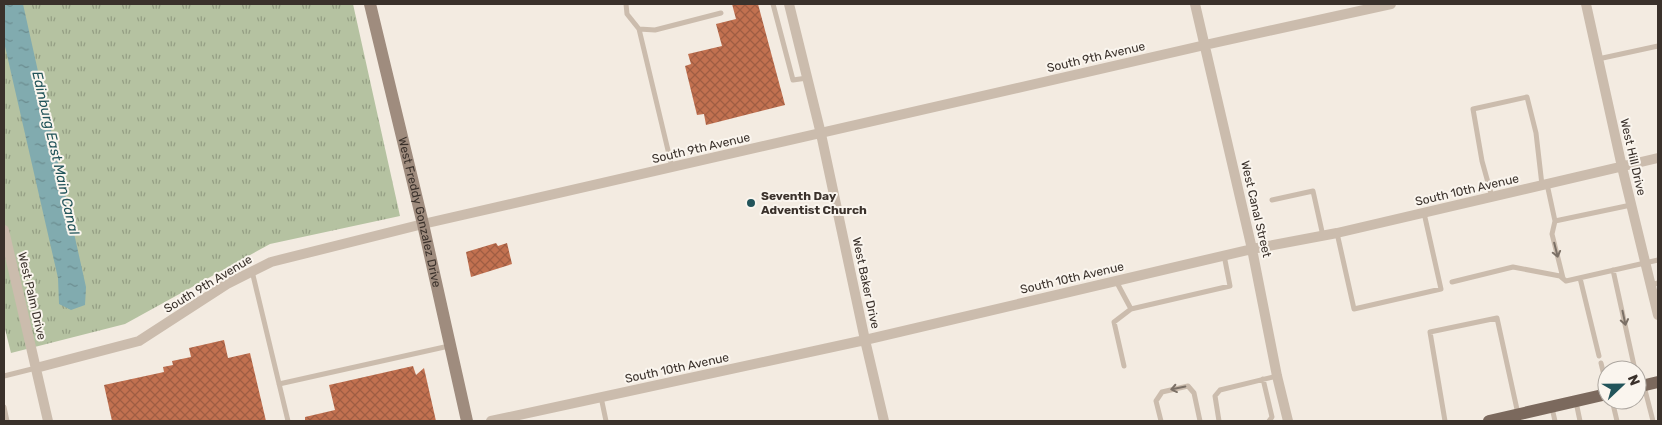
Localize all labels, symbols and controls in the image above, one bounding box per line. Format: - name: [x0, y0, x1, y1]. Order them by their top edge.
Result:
- street label: South 9th Avenue: [1046, 39, 1147, 75]
- water label: Edinburg East Main Canal: [28, 70, 83, 237]
- street label: West Hill Drive: [1617, 117, 1649, 197]
- street label: South 9th Avenue: [651, 130, 752, 166]
- street label: West Freddy Gonzalez Drive: [395, 135, 444, 289]
- street label: West Canal Street: [1238, 159, 1274, 259]
- street label: South 10th Avenue: [1414, 171, 1520, 209]
- place label: Seventh Day Adventist Church: [761, 189, 867, 217]
- marker: Seventh Day Adventist Church: [745, 197, 757, 209]
- street label: West Baker Drive: [849, 236, 883, 330]
- one-way arrow: [1552, 241, 1561, 257]
- street label: West Palm Drive: [15, 251, 49, 341]
- street label: South 9th Avenue: [161, 252, 255, 316]
- street label: South 10th Avenue: [1019, 259, 1125, 297]
- one-way arrow: [1620, 309, 1629, 325]
- street label: South 10th Avenue: [624, 350, 731, 386]
- north arrow: [1597, 360, 1647, 410]
- text: N: [1624, 372, 1643, 388]
- one-way arrow: [1170, 384, 1186, 394]

